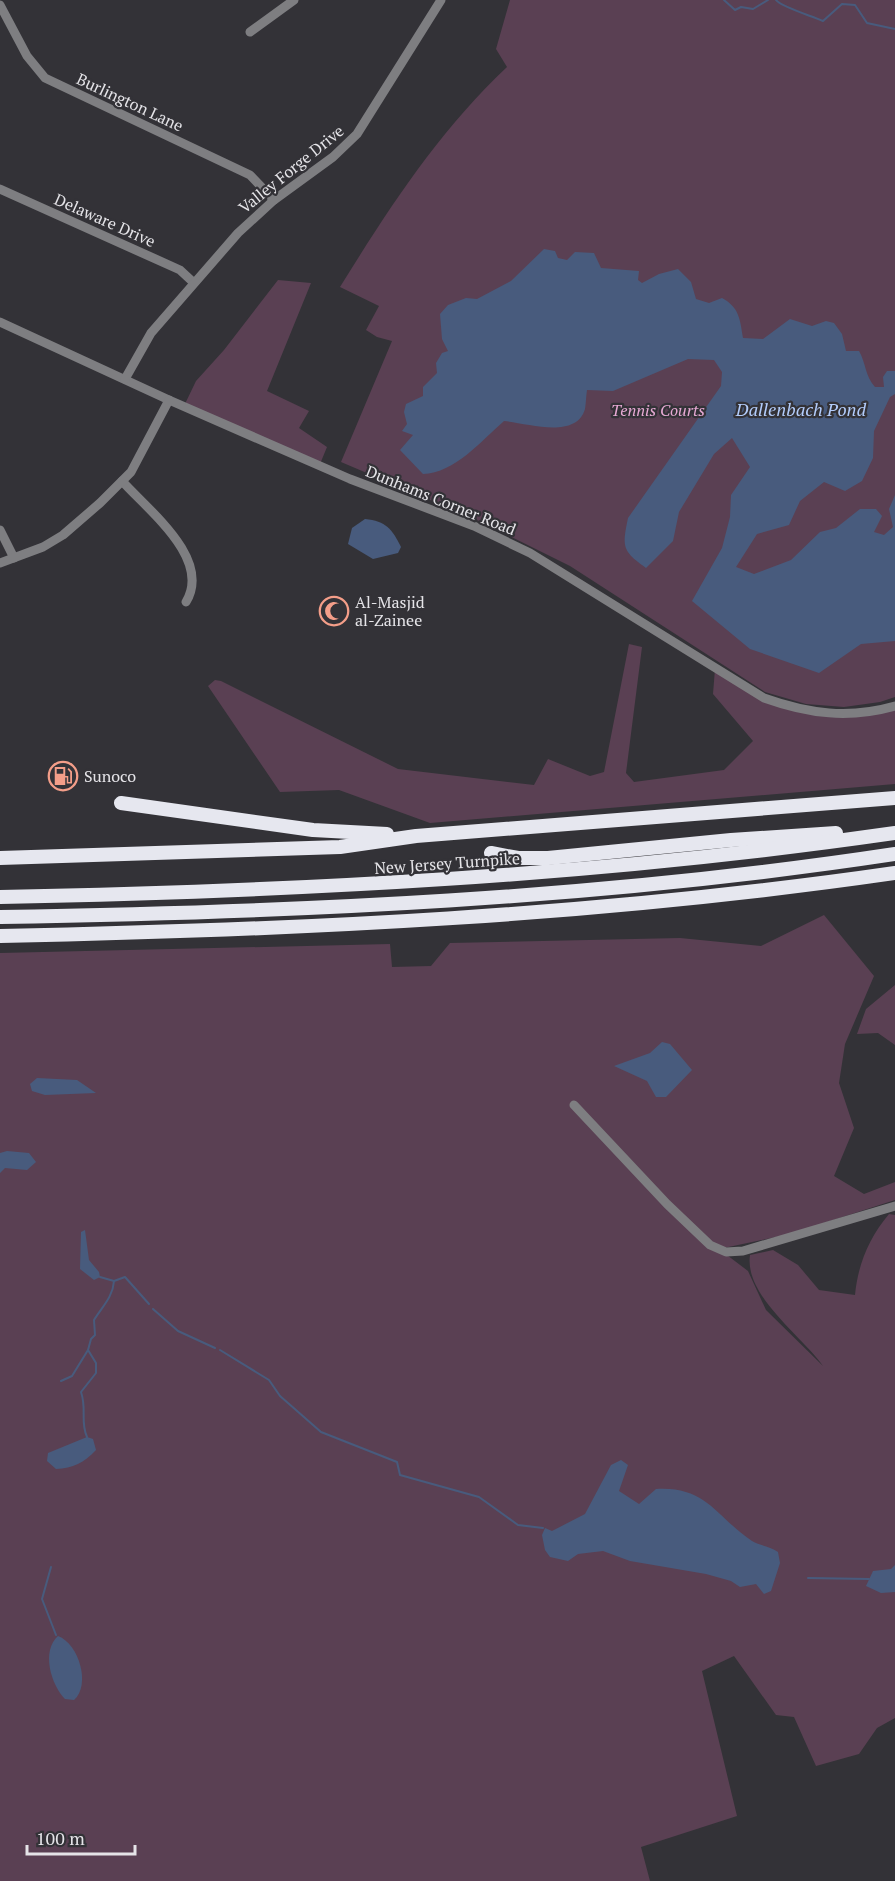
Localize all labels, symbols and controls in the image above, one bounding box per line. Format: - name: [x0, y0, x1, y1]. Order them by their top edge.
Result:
- street label: Burlington Lane: [73, 68, 187, 136]
- street label: Valley Forge Drive: [234, 120, 348, 218]
- street label: Delaware Drive: [51, 188, 159, 252]
- water label: Dallenbach Pond: [735, 397, 867, 421]
- park label: Tennis Courts: [611, 399, 705, 421]
- street label: Dunhams Corner Road: [363, 460, 520, 540]
- place label: Al-Masjid al-Zainee: [355, 591, 425, 631]
- mosque icon: Al-Masjid al-Zainee: [318, 595, 350, 627]
- fuel station icon: Sunoco: [47, 760, 79, 792]
- place label: Sunoco: [84, 765, 136, 787]
- street label: New Jersey Turnpike: [373, 847, 521, 879]
- scale bar: [27, 1818, 135, 1856]
- text: 100 m: [36, 1826, 85, 1850]

